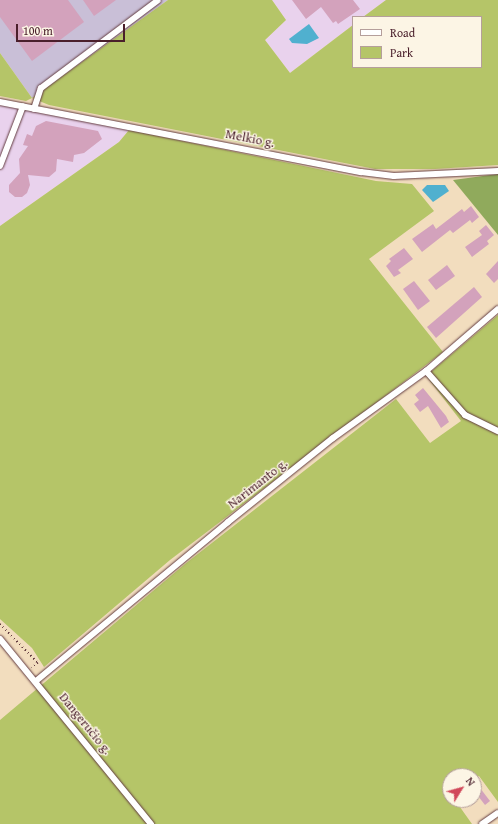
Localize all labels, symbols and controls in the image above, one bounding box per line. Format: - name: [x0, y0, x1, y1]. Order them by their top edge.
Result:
- scale bar: [18, 16, 127, 42]
- legend: [352, 16, 482, 68]
- text: 100 m: [23, 22, 53, 39]
- text: Road: [390, 24, 415, 41]
- text: Park: [390, 44, 413, 61]
- street label: Melkio g.: [224, 127, 276, 151]
- street label: Narimanto g.: [225, 456, 291, 512]
- street label: Dangeručio g.: [55, 690, 115, 758]
- north arrow: [442, 768, 482, 808]
- text: N: [462, 774, 479, 789]

